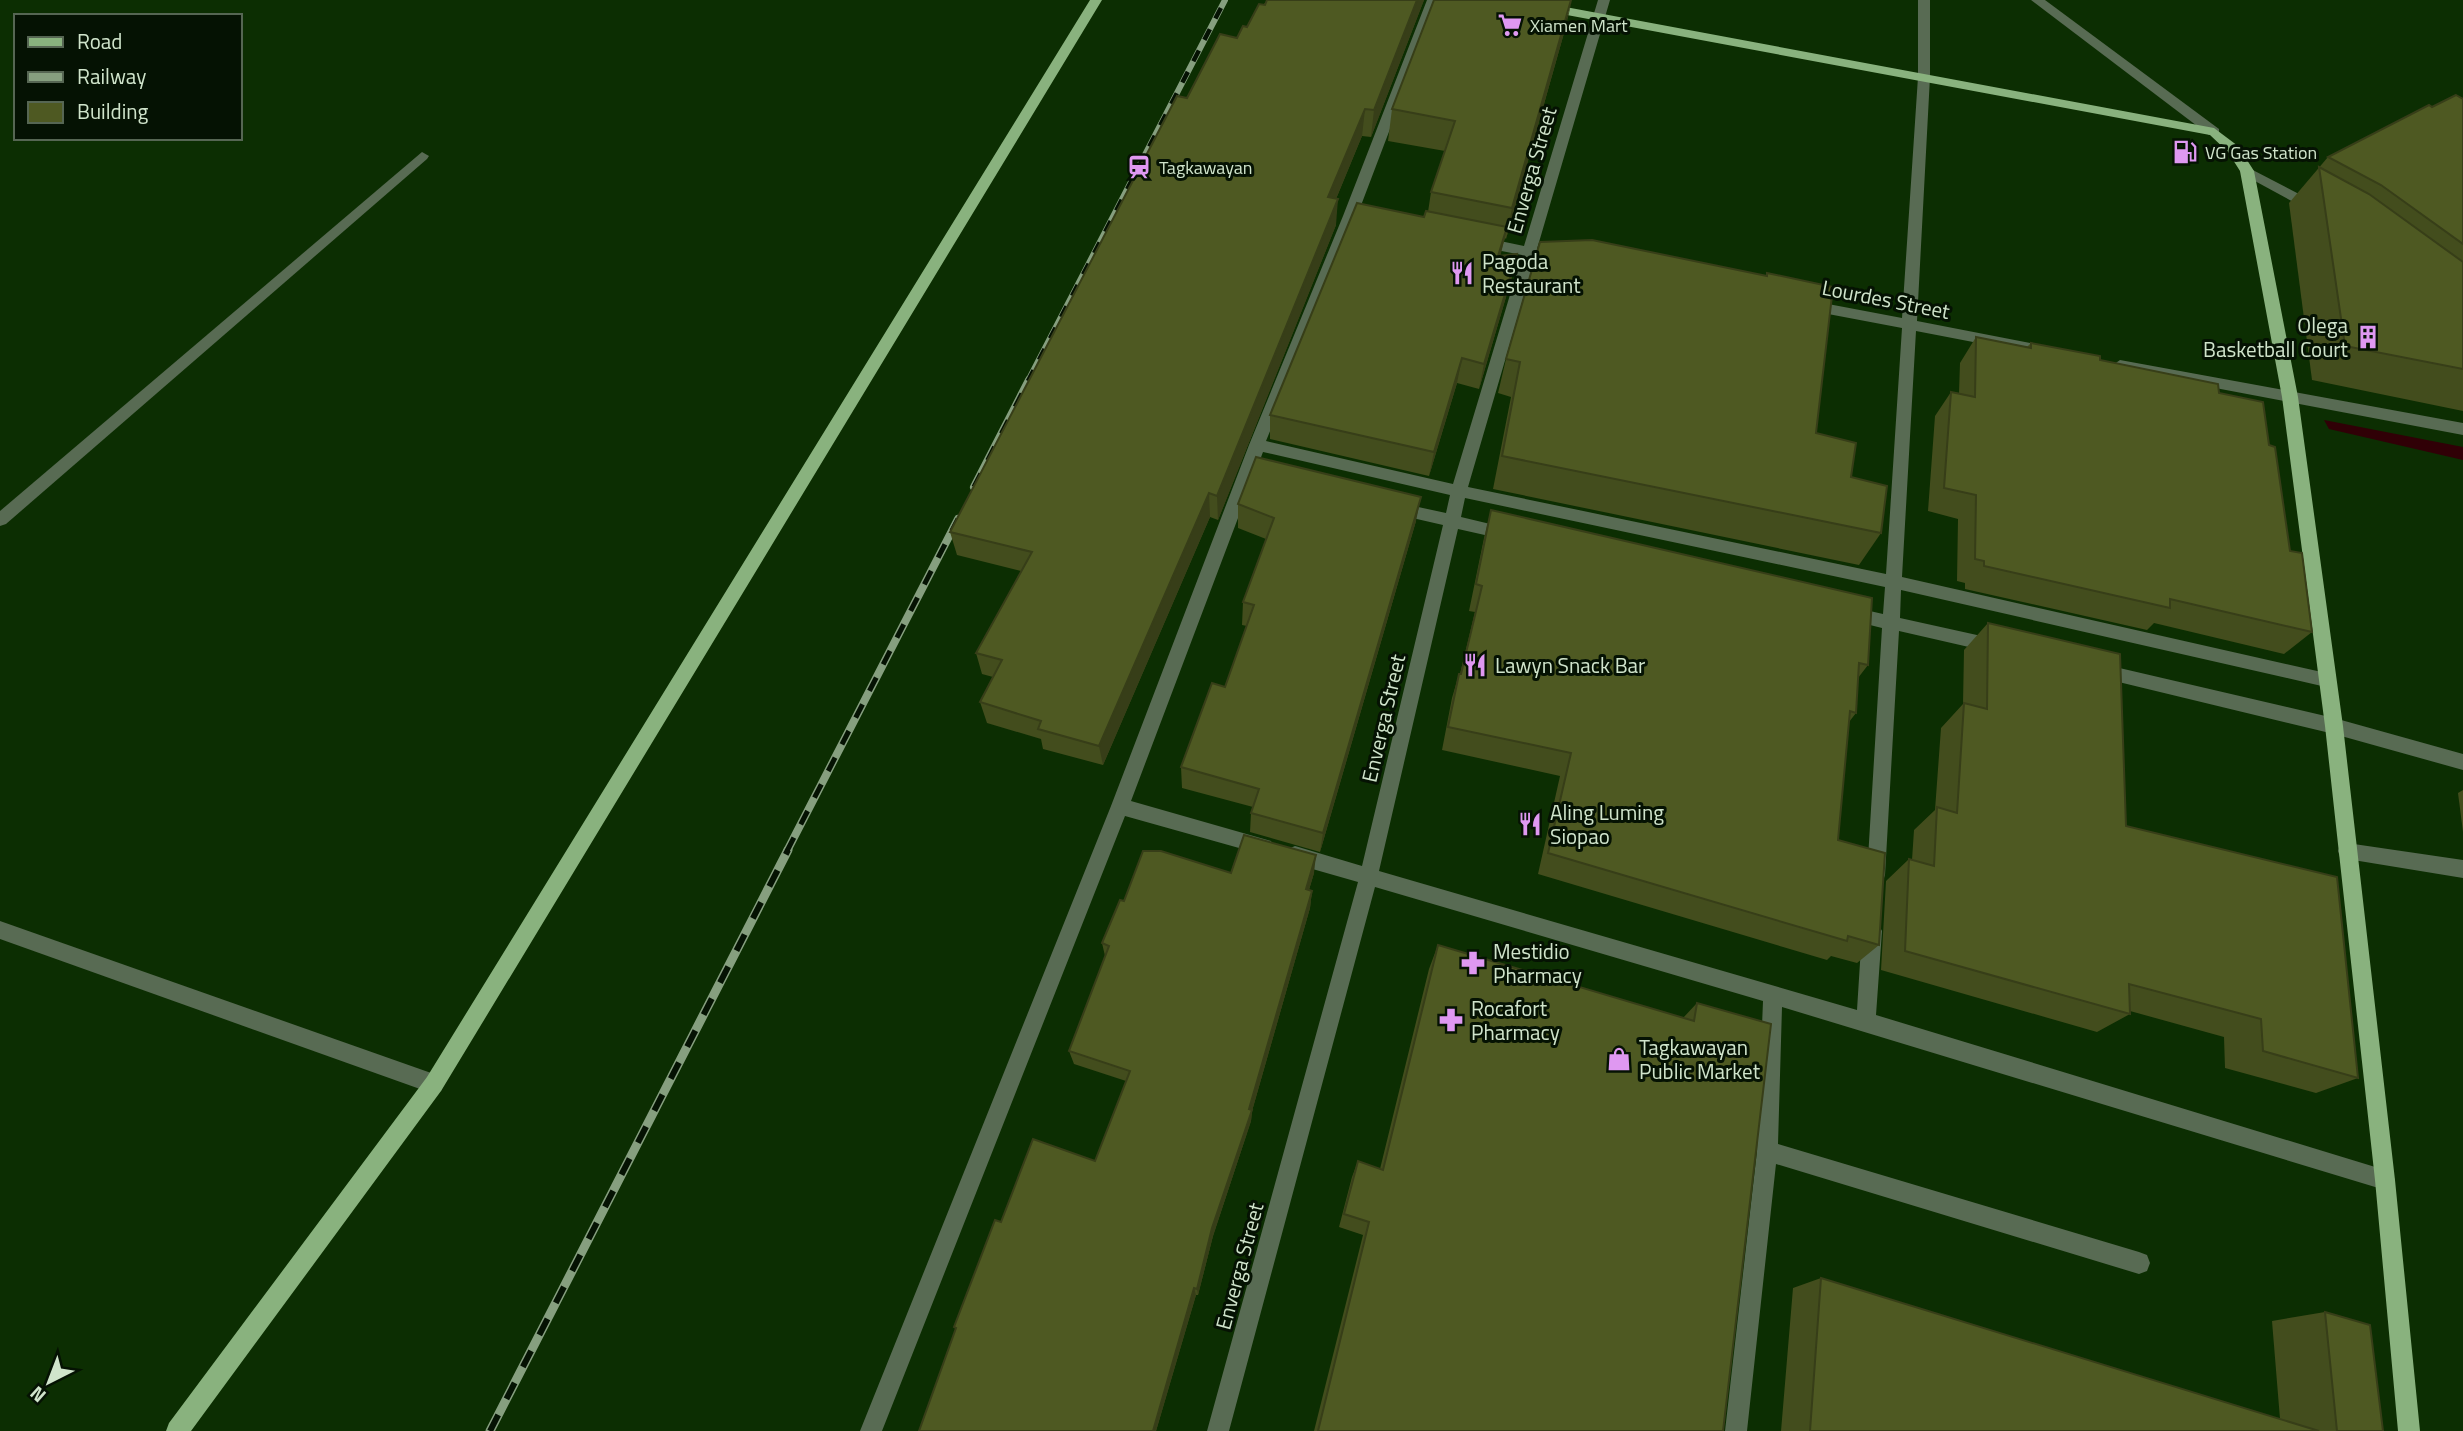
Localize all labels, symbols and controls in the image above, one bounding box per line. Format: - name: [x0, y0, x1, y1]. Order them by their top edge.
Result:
- supermarket icon: Xiamen Mart: [1496, 11, 1524, 39]
- place label: Xiamen Mart: [1530, 12, 1628, 39]
- legend: [14, 14, 242, 140]
- text: Road: [77, 25, 122, 57]
- text: Railway: [77, 60, 146, 92]
- text: Building: [77, 95, 149, 127]
- street label: Enverga Street: [1498, 102, 1565, 237]
- fuel station icon: VG Gas Station: [2171, 138, 2199, 166]
- place label: VG Gas Station: [2205, 139, 2317, 166]
- station icon: Tagkawayan: [1125, 153, 1153, 181]
- place label: Tagkawayan: [1159, 154, 1253, 181]
- place label: Pagoda Restaurant: [1482, 245, 1581, 301]
- restaurant icon: Pagoda Restaurant: [1448, 259, 1476, 287]
- street label: Lourdes Street: [1819, 271, 1953, 327]
- place label: Olega Basketball Court: [2203, 309, 2349, 365]
- building icon: Olega Basketball Court: [2354, 323, 2382, 351]
- place label: Lawyn Snack Bar: [1495, 649, 1645, 681]
- street label: Enverga Street: [1353, 650, 1413, 785]
- restaurant icon: Lawyn Snack Bar: [1461, 651, 1489, 679]
- place label: Aling Luming Siopao: [1550, 796, 1664, 852]
- restaurant icon: Aling Luming Siopao: [1516, 810, 1544, 838]
- place label: Mestidio Pharmacy: [1493, 935, 1582, 991]
- pharmacy icon: Mestidio Pharmacy: [1459, 949, 1487, 977]
- place label: Rocafort Pharmacy: [1471, 992, 1560, 1048]
- pharmacy icon: Rocafort Pharmacy: [1437, 1006, 1465, 1034]
- place label: Tagkawayan Public Market: [1639, 1031, 1761, 1087]
- shop icon: Tagkawayan Public Market: [1605, 1045, 1633, 1073]
- street label: Enverga Street: [1207, 1198, 1272, 1333]
- north arrow: [14, 1347, 84, 1417]
- text: N: [23, 1380, 52, 1410]

